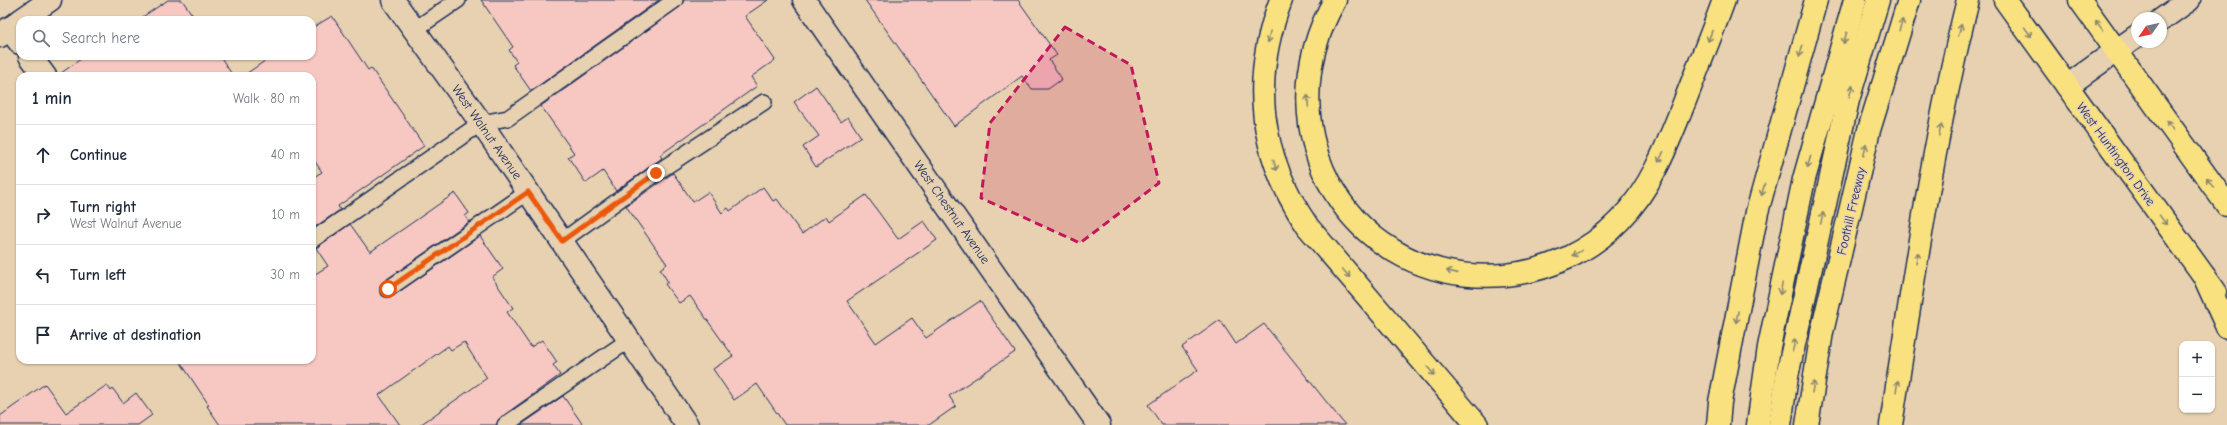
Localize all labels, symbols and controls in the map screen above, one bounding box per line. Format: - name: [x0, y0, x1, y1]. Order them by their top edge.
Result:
- north arrow: [2131, 12, 2167, 48]
- search box: [16, 16, 316, 60]
- one-way arrow: [1898, 19, 1905, 32]
- one-way arrow: [2095, 20, 2103, 31]
- one-way arrow: [1957, 23, 1965, 36]
- one-way arrow: [2024, 26, 2032, 37]
- icon: search: [30, 27, 52, 49]
- text: Search here: [62, 29, 140, 47]
- one-way arrow: [1265, 30, 1273, 43]
- one-way arrow: [1706, 30, 1714, 42]
- one-way arrow: [1841, 31, 1848, 44]
- one-way arrow: [1797, 44, 1805, 57]
- street label: West Walnut Avenue: [449, 82, 525, 182]
- one-way arrow: [1847, 86, 1855, 98]
- text: 1 min: [32, 89, 72, 108]
- text: Walk · 80 m: [233, 91, 300, 106]
- one-way arrow: [1304, 95, 1312, 108]
- street label: West Huntington Drive: [2073, 99, 2159, 209]
- one-way arrow: [2166, 120, 2174, 131]
- one-way arrow: [1936, 124, 1944, 137]
- icon: ahead: [32, 144, 54, 166]
- one-way arrow: [1861, 144, 1869, 157]
- text: Continue: [70, 146, 127, 164]
- text: 40 m: [271, 147, 300, 162]
- one-way arrow: [1657, 150, 1664, 162]
- one-way arrow: [1805, 156, 1812, 169]
- street label: West Chestnut Avenue: [911, 158, 994, 267]
- one-way arrow: [1272, 158, 1279, 171]
- route end: [647, 164, 665, 182]
- street label: Foothill Freeway: [1834, 165, 1868, 256]
- one-way arrow: [2206, 176, 2214, 187]
- one-way arrow: [1759, 183, 1767, 196]
- text: Turn right: [70, 198, 136, 216]
- icon: right: [32, 204, 54, 226]
- text: 10 m: [272, 207, 300, 222]
- one-way arrow: [1818, 212, 1826, 225]
- one-way arrow: [2159, 215, 2168, 226]
- text: West Walnut Avenue: [70, 216, 182, 231]
- one-way arrow: [1571, 249, 1583, 257]
- one-way arrow: [1913, 252, 1921, 265]
- icon: left: [32, 264, 54, 286]
- text: Turn left: [70, 266, 126, 284]
- text: 30 m: [270, 267, 300, 282]
- one-way arrow: [1342, 267, 1351, 278]
- one-way arrow: [1445, 267, 1458, 275]
- route start: [379, 280, 397, 298]
- one-way arrow: [1776, 282, 1784, 295]
- one-way arrow: [1732, 310, 1740, 323]
- icon: arrive: [32, 324, 54, 346]
- text: Arrive at destination: [70, 326, 201, 344]
- one-way arrow: [1790, 339, 1798, 352]
- map controls: [2179, 341, 2215, 413]
- button: +: [2179, 341, 2215, 377]
- one-way arrow: [1426, 366, 1436, 376]
- button: −: [2179, 377, 2215, 413]
- one-way arrow: [1809, 380, 1817, 393]
- one-way arrow: [1893, 380, 1901, 393]

